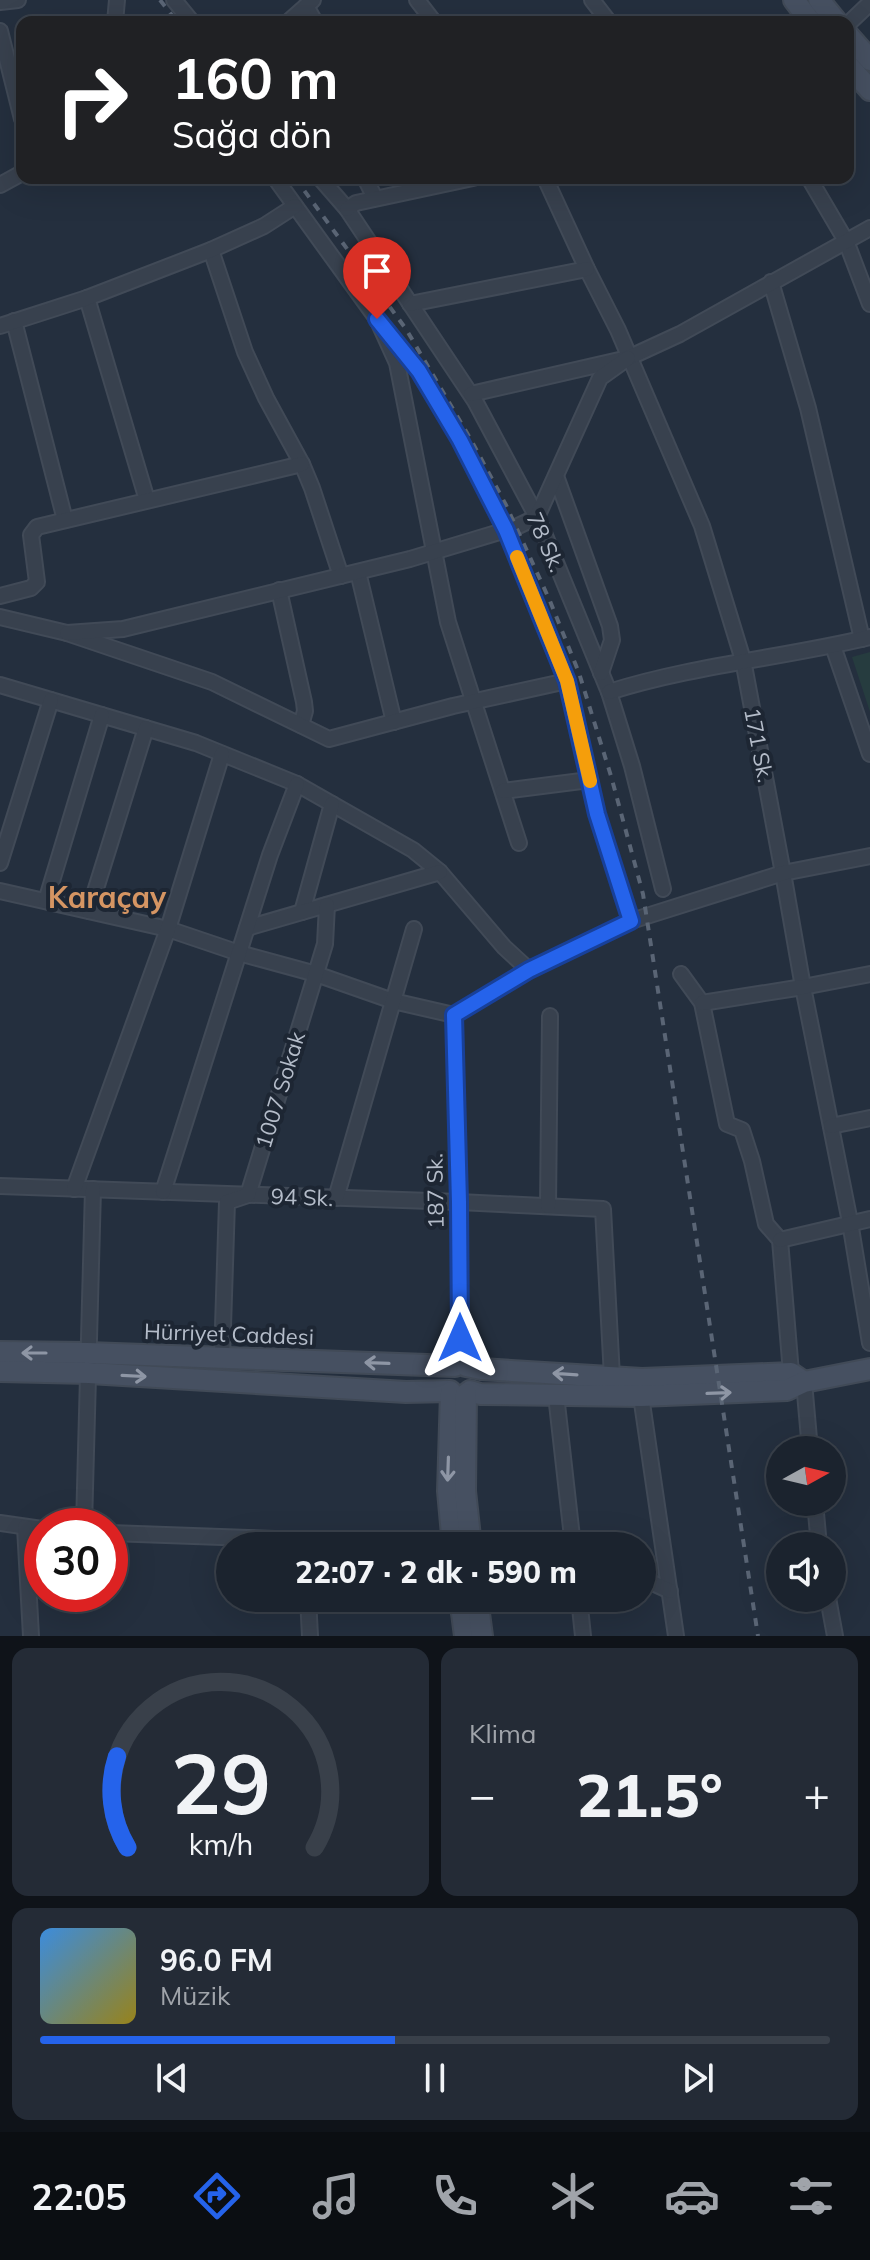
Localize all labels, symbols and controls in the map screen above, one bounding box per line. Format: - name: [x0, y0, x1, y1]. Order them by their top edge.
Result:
- text: 160 m: [172, 43, 339, 113]
- icon: right: [40, 48, 144, 152]
- text: Sağa dön: [172, 112, 332, 157]
- pin: [343, 237, 411, 319]
- icon: arrive: [355, 249, 399, 293]
- street label: 78 Sk.: [521, 508, 571, 576]
- street label: 171 Sk.: [738, 705, 780, 785]
- district label: Karaçay: [48, 878, 167, 916]
- street label: 1007 Sokak: [249, 1028, 311, 1152]
- street label: 187 Sk.: [420, 1153, 450, 1229]
- street label: 94 Sk.: [270, 1182, 334, 1212]
- position arrow: [418, 1296, 502, 1380]
- street label: Hürriyet Caddesi: [144, 1317, 314, 1351]
- one-way arrow: [21, 1345, 48, 1361]
- one-way arrow: [364, 1356, 391, 1371]
- one-way arrow: [552, 1367, 579, 1382]
- one-way arrow: [120, 1368, 147, 1383]
- one-way arrow: [705, 1385, 732, 1400]
- north arrow: [766, 1436, 846, 1516]
- map controls: [766, 1436, 846, 1612]
- one-way arrow: [441, 1455, 456, 1482]
- speed limit sign: 30: [24, 1508, 128, 1612]
- button: sound: [766, 1532, 846, 1612]
- text: 22:07 · 2 dk · 590 m: [295, 1553, 577, 1591]
- text: Klima: [469, 1717, 536, 1750]
- text: 29: [171, 1730, 270, 1835]
- text: 21.5°: [576, 1757, 723, 1832]
- text: −: [469, 1767, 495, 1822]
- text: +: [804, 1767, 830, 1822]
- text: km/h: [188, 1826, 253, 1862]
- text: 96.0 FM: [160, 1941, 273, 1979]
- text: Müzik: [160, 1979, 231, 2012]
- icon: previous: [150, 2056, 194, 2100]
- icon: pause: [413, 2056, 457, 2100]
- icon: next: [676, 2056, 720, 2100]
- icon: directions: [189, 2168, 245, 2224]
- icon: music: [308, 2168, 364, 2224]
- icon: phone: [427, 2168, 483, 2224]
- icon: climate: [545, 2168, 601, 2224]
- icon: car: [664, 2168, 720, 2224]
- icon: filters: [783, 2168, 839, 2224]
- text: 22:05: [31, 2174, 127, 2219]

